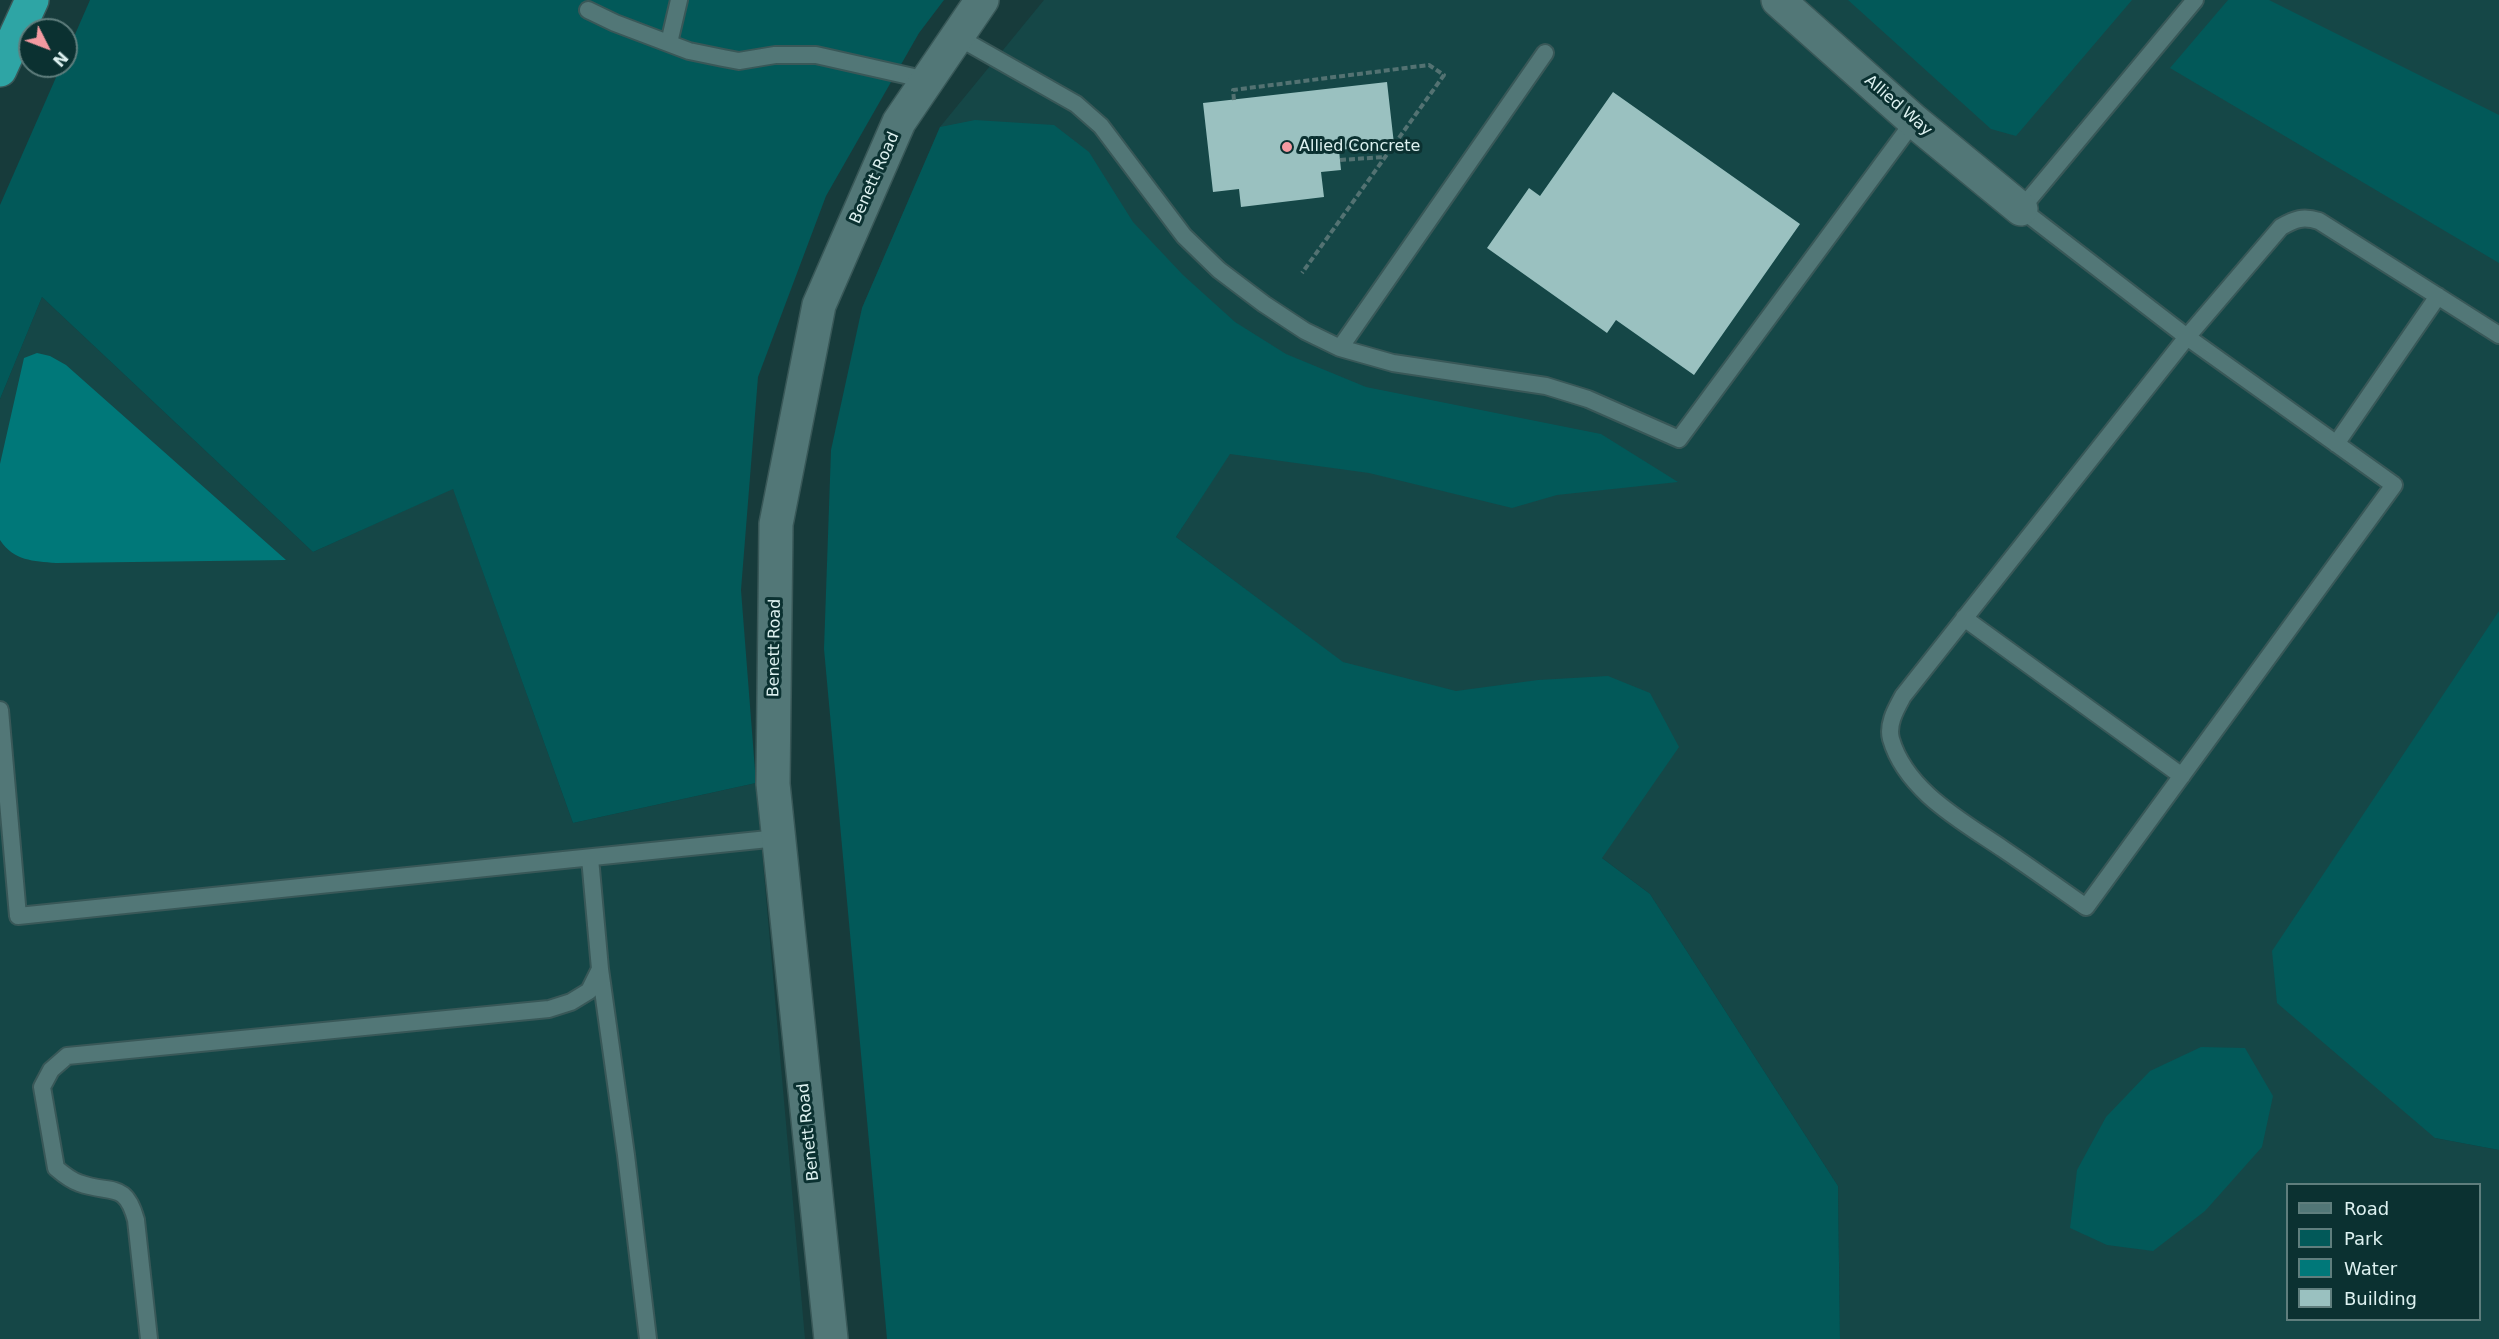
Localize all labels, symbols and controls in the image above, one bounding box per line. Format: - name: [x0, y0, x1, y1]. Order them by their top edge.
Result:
- north arrow: [18, 18, 78, 78]
- text: N: [49, 48, 72, 70]
- street label: Allied Way: [1860, 71, 1936, 141]
- street label: Benett Road: [846, 129, 904, 227]
- place label: Allied Concrete: [1299, 137, 1420, 157]
- marker: Allied Concrete: [1280, 140, 1294, 154]
- street label: Benett Road: [765, 599, 785, 697]
- street label: Benett Road: [794, 1082, 824, 1182]
- legend: [2286, 1183, 2481, 1321]
- text: Road: [2344, 1198, 2389, 1219]
- text: Park: [2344, 1228, 2383, 1249]
- text: Water: [2344, 1258, 2397, 1279]
- text: Building: [2344, 1288, 2417, 1309]

